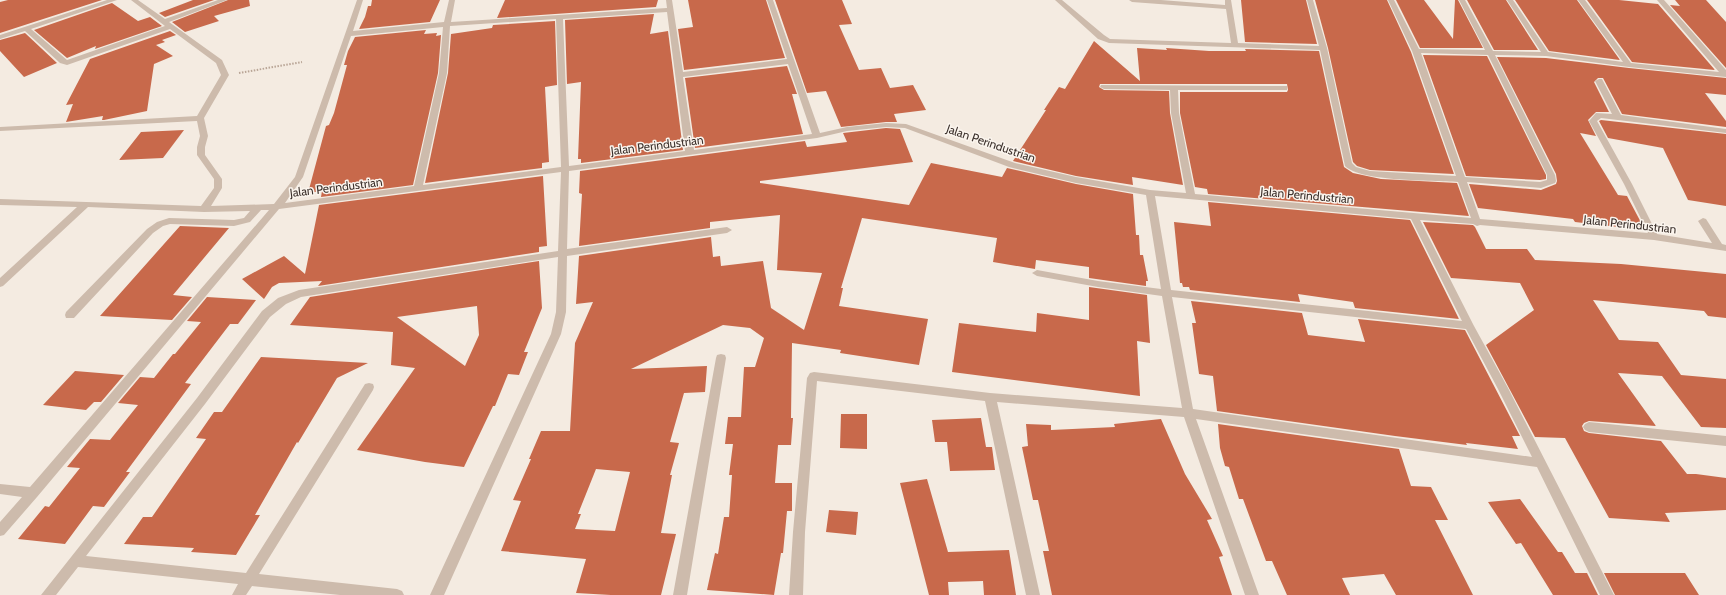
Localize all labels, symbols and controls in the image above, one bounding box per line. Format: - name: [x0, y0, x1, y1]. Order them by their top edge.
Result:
- street label: Jalan Perindustrian: [943, 120, 1038, 165]
- street label: Jalan Perindustrian: [609, 132, 705, 158]
- street label: Jalan Perindustrian: [288, 174, 384, 200]
- street label: Jalan Perindustrian: [1259, 183, 1354, 207]
- street label: Jalan Perindustrian: [1582, 212, 1677, 236]

